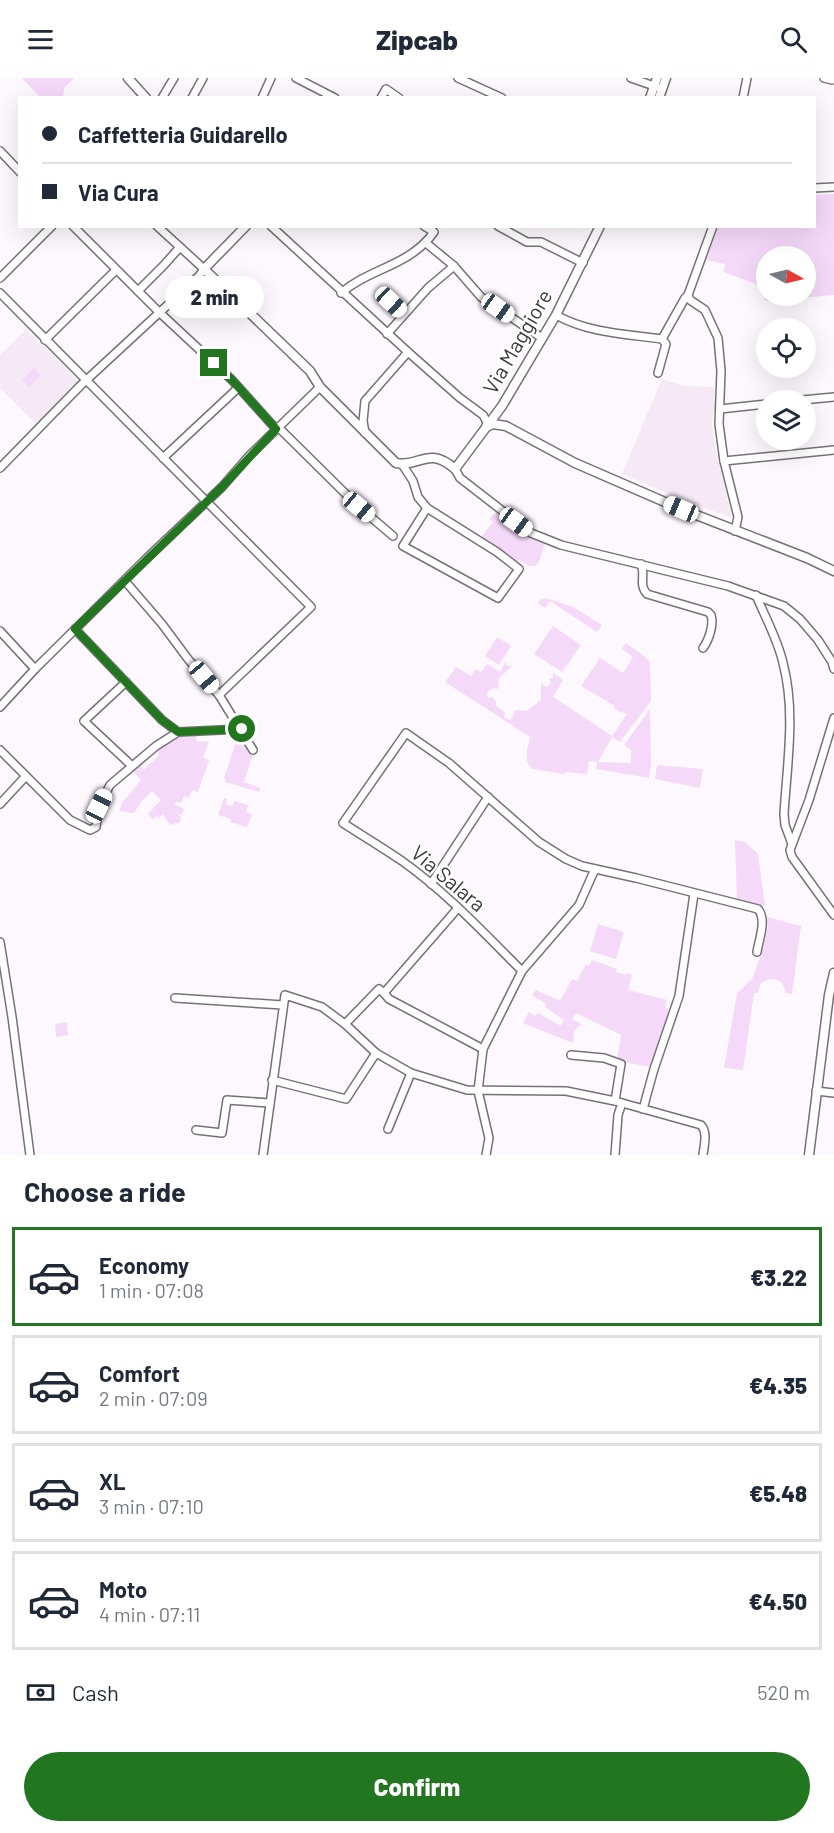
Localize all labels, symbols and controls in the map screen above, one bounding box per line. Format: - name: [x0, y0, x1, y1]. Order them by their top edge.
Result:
- icon: menu: [24, 23, 57, 56]
- text: Zipcab: [376, 23, 458, 55]
- icon: search: [777, 23, 810, 56]
- text: Caffetteria Guidarello: [78, 121, 288, 147]
- text: Via Cura: [78, 179, 159, 205]
- north arrow: [756, 246, 816, 306]
- map controls: [756, 246, 816, 450]
- callout: 2 min: [164, 276, 264, 318]
- car: [372, 283, 410, 321]
- text: 2 min: [190, 285, 239, 309]
- street label: Via Maggiore: [477, 285, 557, 398]
- car: [478, 290, 518, 326]
- button: locate: [756, 318, 816, 378]
- route end: [200, 349, 227, 376]
- button: layers: [756, 390, 816, 450]
- car: [339, 489, 379, 525]
- car: [661, 494, 701, 524]
- car: [496, 504, 536, 540]
- car: [186, 657, 222, 697]
- route start: [228, 715, 255, 742]
- car: [83, 786, 115, 826]
- street label: Via Salara: [407, 840, 491, 916]
- text: Choose a ride: [24, 1175, 186, 1207]
- icon: car: [27, 1250, 81, 1304]
- text: Economy: [99, 1252, 189, 1278]
- text: €3.22: [750, 1264, 807, 1290]
- text: 1 min · 07:08: [99, 1278, 204, 1302]
- icon: car: [27, 1358, 81, 1412]
- text: Comfort: [99, 1360, 180, 1386]
- text: €4.35: [749, 1372, 807, 1398]
- text: 2 min · 07:09: [99, 1386, 208, 1410]
- icon: car: [27, 1466, 81, 1520]
- text: XL: [99, 1468, 125, 1494]
- text: €5.48: [749, 1480, 807, 1506]
- text: 3 min · 07:10: [99, 1494, 204, 1518]
- icon: car: [27, 1574, 81, 1628]
- text: Moto: [99, 1576, 147, 1602]
- text: €4.50: [749, 1588, 807, 1614]
- text: 4 min · 07:11: [99, 1602, 200, 1626]
- icon: cash: [24, 1676, 57, 1709]
- text: Cash: [72, 1679, 119, 1705]
- text: 520 m: [757, 1680, 810, 1704]
- button: Confirm: [24, 1752, 810, 1821]

